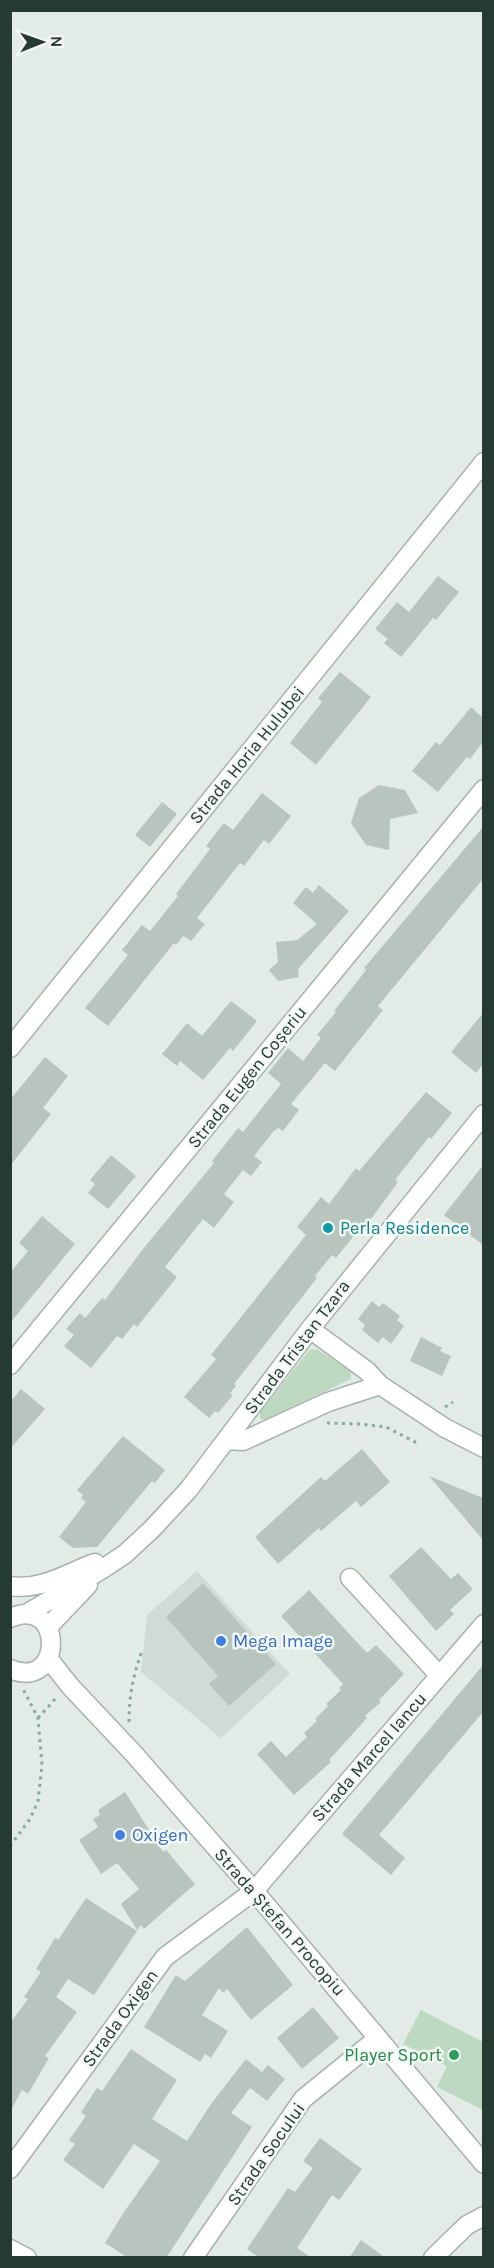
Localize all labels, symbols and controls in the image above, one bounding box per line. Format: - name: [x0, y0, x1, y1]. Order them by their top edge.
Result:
- north arrow: [12, 12, 72, 72]
- text: N: [47, 36, 66, 48]
- street label: Strada Horia Hulubei: [185, 682, 309, 828]
- street label: Strada Eugen Coșeriu: [183, 1001, 311, 1153]
- place label: Perla Residence: [340, 1217, 469, 1239]
- marker: Perla Residence: [321, 1221, 335, 1235]
- street label: Strada Tristan Tzara: [239, 1275, 355, 1419]
- place label: Mega Image: [233, 1630, 333, 1652]
- marker: Mega Image: [214, 1634, 228, 1648]
- street label: Strada Marcel Iancu: [307, 1688, 431, 1826]
- place label: Oxigen: [132, 1824, 188, 1846]
- marker: Oxigen: [113, 1828, 127, 1842]
- street label: Strada Ștefan Procopiu: [210, 1843, 350, 2001]
- street label: Strada Oxigen: [77, 1965, 163, 2071]
- place label: Player Sport: [344, 2044, 442, 2066]
- marker: Player Sport: [447, 2048, 461, 2062]
- street label: Strada Socului: [222, 2098, 310, 2210]

